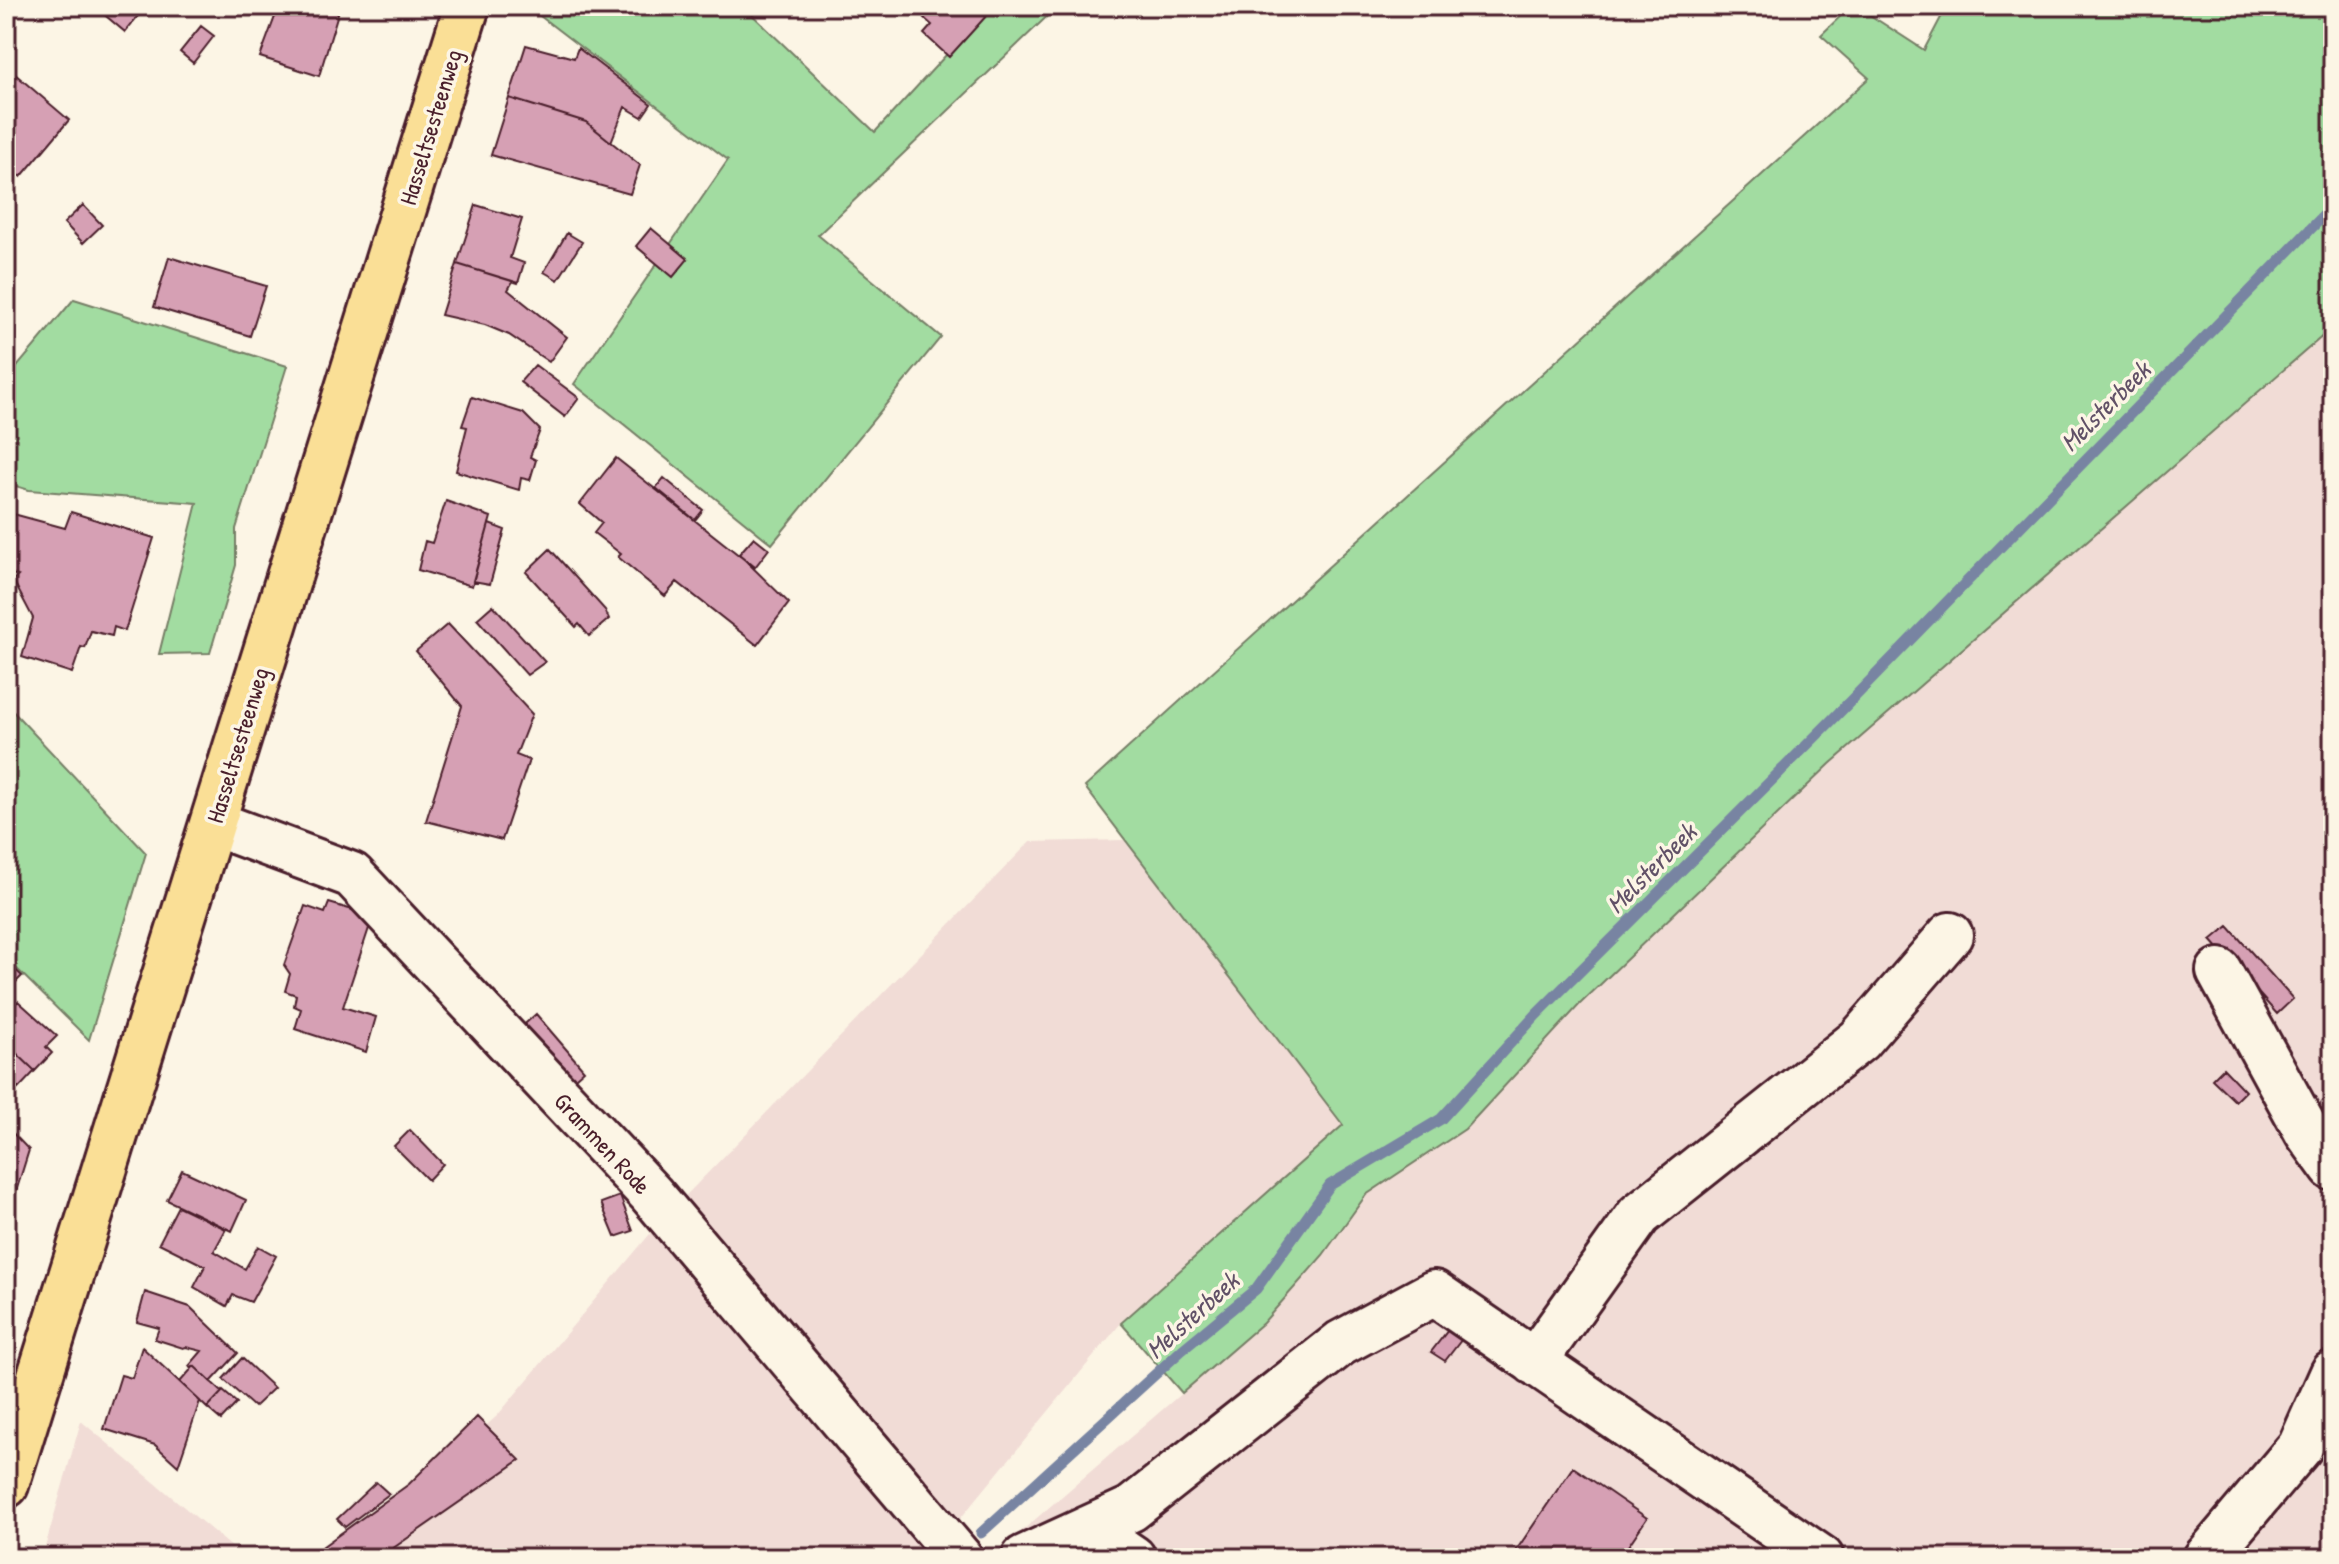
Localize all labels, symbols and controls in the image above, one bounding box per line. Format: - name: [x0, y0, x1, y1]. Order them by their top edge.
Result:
- street label: Hasseltsesteenweg: [391, 45, 469, 209]
- water label: Melsterbeek: [2052, 352, 2159, 459]
- street label: Hasseltsesteenweg: [198, 663, 276, 827]
- water label: Melsterbeek: [1598, 814, 1705, 921]
- street label: Grammen Rode: [548, 1085, 659, 1201]
- water label: Melsterbeek: [1138, 1262, 1248, 1366]

